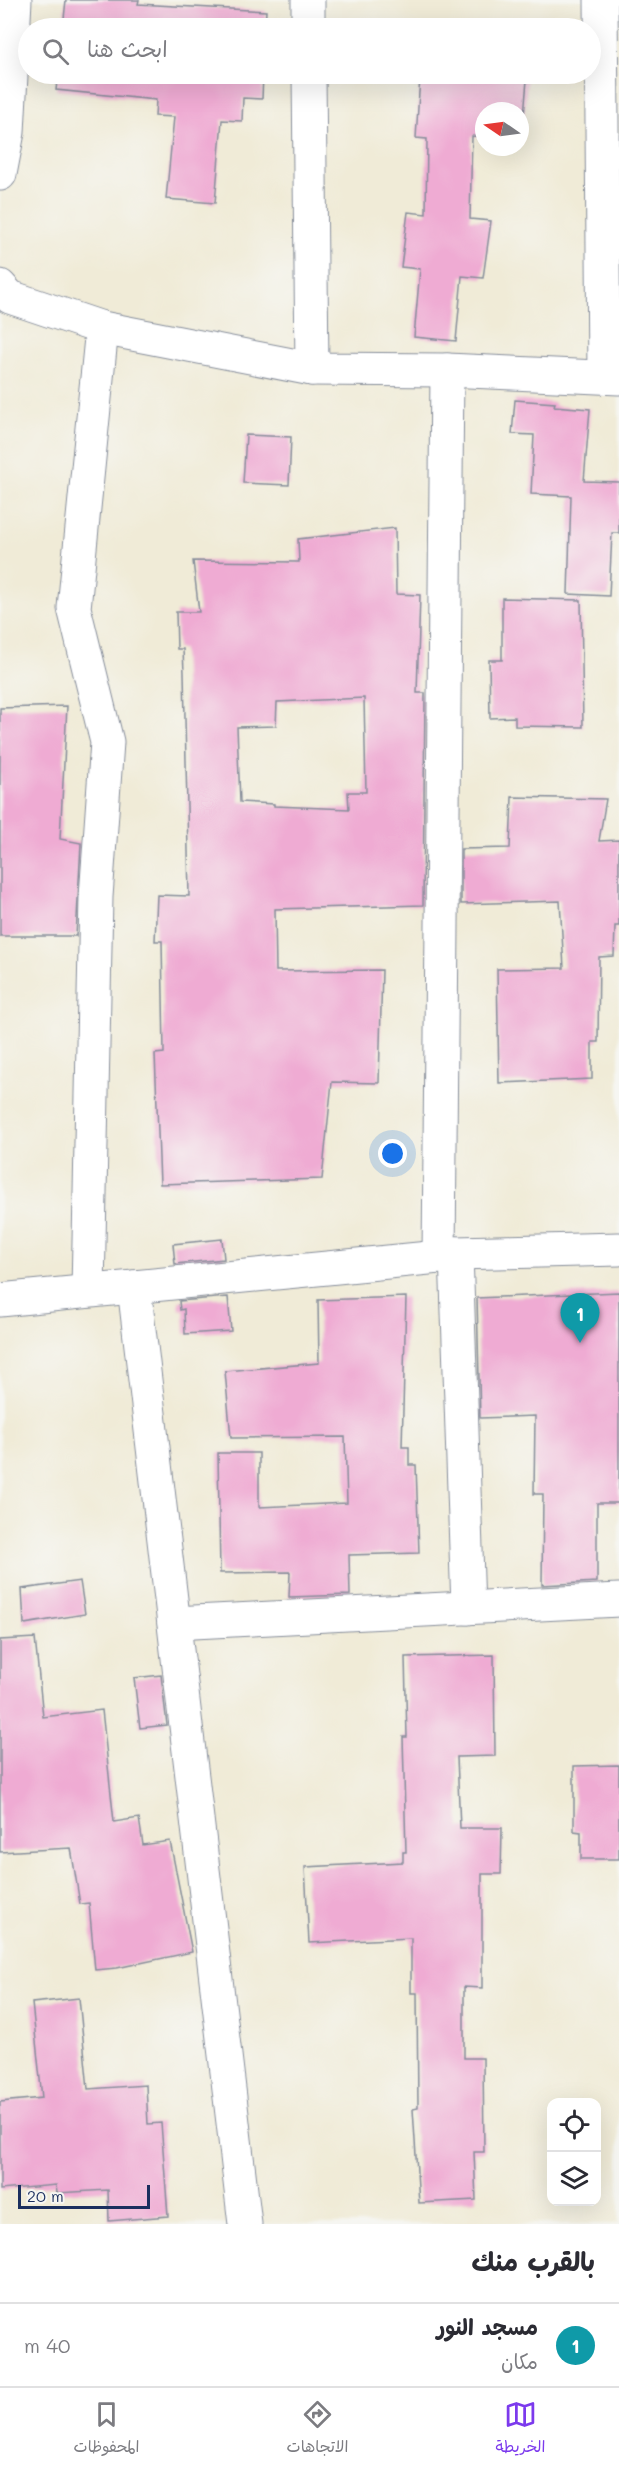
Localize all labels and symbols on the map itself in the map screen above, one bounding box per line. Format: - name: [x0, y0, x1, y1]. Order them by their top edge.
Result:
- north arrow: [475, 102, 529, 156]
- your location: [378, 1139, 407, 1168]
- pin: 1: [560, 1294, 600, 1343]
- scale bar: [18, 2182, 150, 2210]

